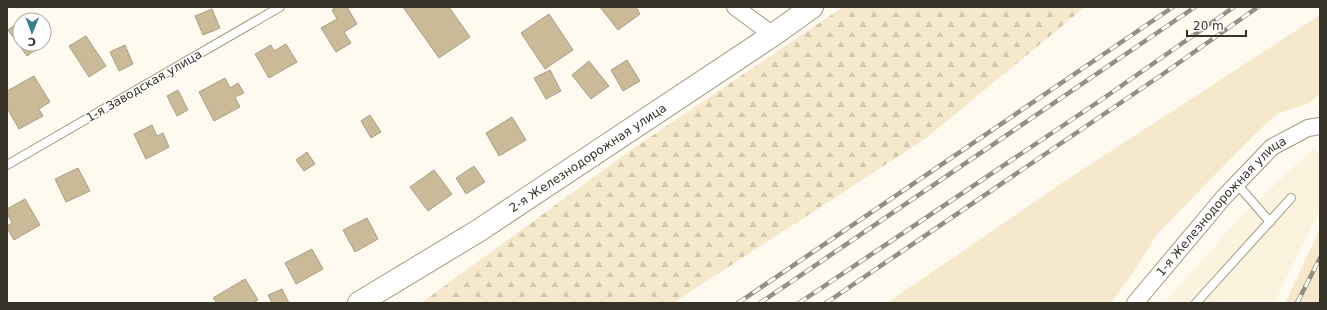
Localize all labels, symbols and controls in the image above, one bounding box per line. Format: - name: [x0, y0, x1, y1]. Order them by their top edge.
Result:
- north arrow: [12, 12, 52, 52]
- scale bar: [1187, 12, 1246, 38]
- text: 20 m: [1193, 19, 1224, 33]
- text: С: [28, 35, 36, 48]
- street label: 1-я Заводская улица: [84, 47, 204, 125]
- street label: 2-я Железнодорожная улица: [507, 101, 669, 215]
- street label: 1-я Железнодорожная улица: [1153, 134, 1289, 279]

